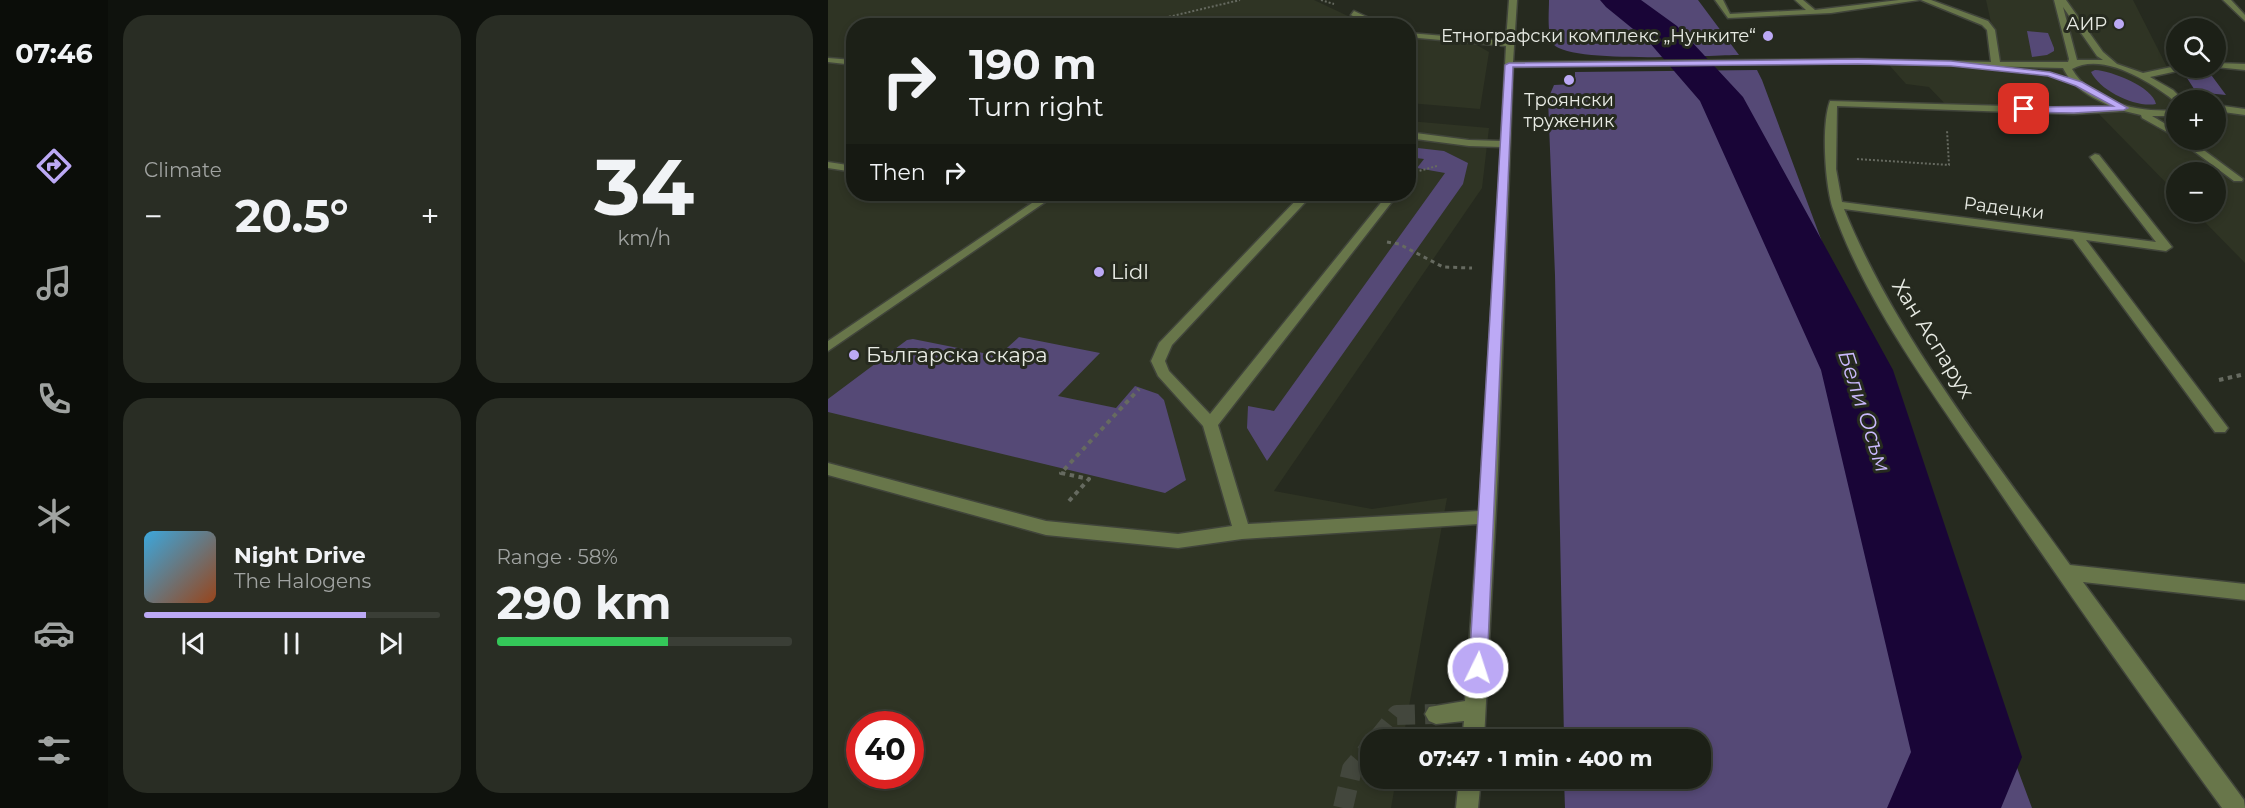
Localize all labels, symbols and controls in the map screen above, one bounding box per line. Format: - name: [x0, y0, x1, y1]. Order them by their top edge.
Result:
- place label: АИР: [2066, 13, 2107, 35]
- marker: АИР: [2112, 17, 2126, 31]
- map controls: [2166, 18, 2226, 222]
- button: search: [2166, 18, 2226, 78]
- place label: Етнографски комплекс „Нунките“: [1441, 25, 1756, 47]
- marker: Етнографски комплекс „Нунките“: [1761, 29, 1775, 43]
- text: 07:46: [15, 37, 93, 70]
- text: 190 m: [969, 38, 1097, 90]
- icon: right: [870, 42, 948, 120]
- marker: Троянски труженик: [1562, 73, 1576, 87]
- pin: [1998, 83, 2049, 134]
- place label: Троянски труженик: [1524, 89, 1615, 132]
- text: Turn right: [969, 90, 1104, 123]
- button: +: [2166, 90, 2226, 150]
- icon: arrive: [2007, 92, 2040, 125]
- text: 34: [594, 139, 694, 235]
- icon: directions: [33, 145, 75, 187]
- icon: right: [938, 156, 971, 189]
- text: Climate: [144, 158, 222, 182]
- text: Then: [870, 159, 926, 186]
- button: −: [2166, 162, 2226, 222]
- text: 20.5°: [235, 188, 349, 243]
- street label: Радецки: [1962, 192, 2046, 224]
- text: −: [144, 196, 163, 236]
- text: +: [421, 196, 440, 236]
- text: km/h: [618, 226, 671, 250]
- place label: Lidl: [1111, 259, 1149, 284]
- icon: music: [33, 262, 75, 304]
- marker: Lidl: [1092, 265, 1106, 279]
- street label: Хан Аспарух: [1887, 275, 1980, 403]
- place label: Българска скара: [866, 342, 1047, 367]
- water label: Бели Осъм: [1832, 347, 1897, 476]
- marker: Българска скара: [847, 348, 861, 362]
- icon: phone: [33, 378, 75, 420]
- icon: climate: [33, 495, 75, 537]
- text: Night Drive: [234, 542, 366, 569]
- text: Range · 58%: [497, 545, 618, 569]
- text: The Halogens: [234, 569, 371, 593]
- text: 290 km: [497, 575, 672, 630]
- icon: car: [33, 612, 75, 654]
- icon: previous: [177, 627, 210, 660]
- icon: pause: [275, 627, 308, 660]
- icon: next: [374, 627, 407, 660]
- position arrow: [1446, 636, 1510, 700]
- speed limit sign: 40: [846, 711, 924, 789]
- icon: filters: [33, 729, 75, 771]
- text: 07:47 · 1 min · 400 m: [1419, 745, 1653, 772]

